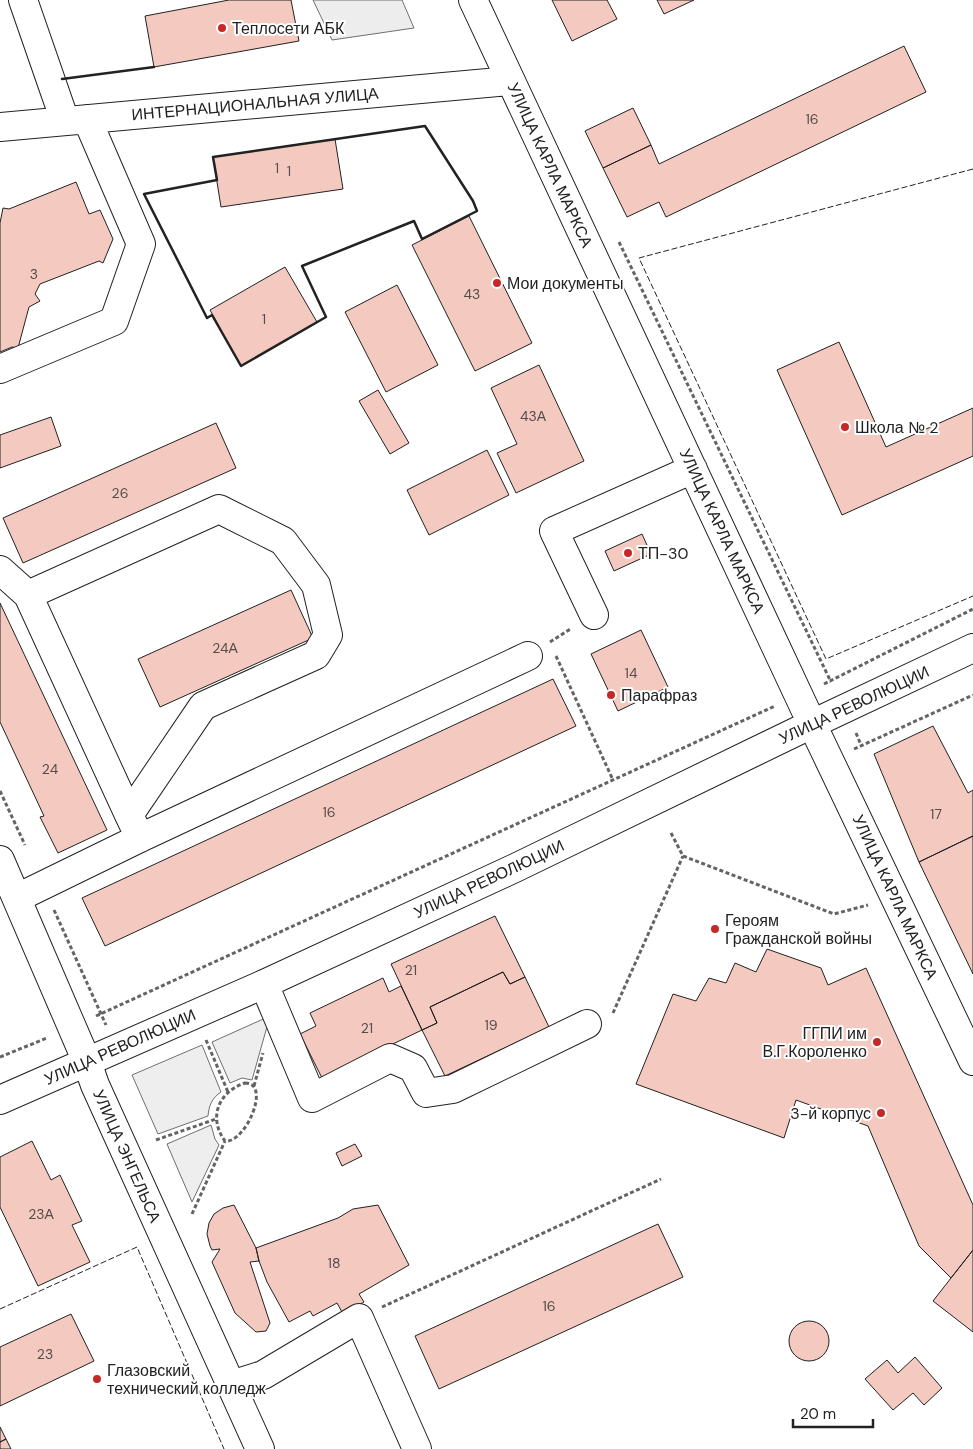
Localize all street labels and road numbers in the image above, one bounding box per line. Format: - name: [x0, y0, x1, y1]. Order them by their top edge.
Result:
- street label: УЛИЦА КАРЛА МАРКСА: [503, 79, 598, 251]
- street label: ИНТЕРНАЦИОНАЛЬНАЯ УЛИЦА: [131, 83, 380, 125]
- street label: УЛИЦА КАРЛА МАРКСА: [675, 445, 770, 617]
- street label: УЛИЦА РЕВОЛЮЦИИ: [775, 661, 933, 749]
- street label: УЛИЦА КАРЛА МАРКСА: [848, 811, 943, 983]
- street label: УЛИЦА РЕВОЛЮЦИИ: [410, 835, 568, 923]
- street label: УЛИЦА РЕВОЛЮЦИИ: [41, 1004, 199, 1090]
- street label: УЛИЦА ЭНГЕЛЬСА: [88, 1086, 166, 1226]

